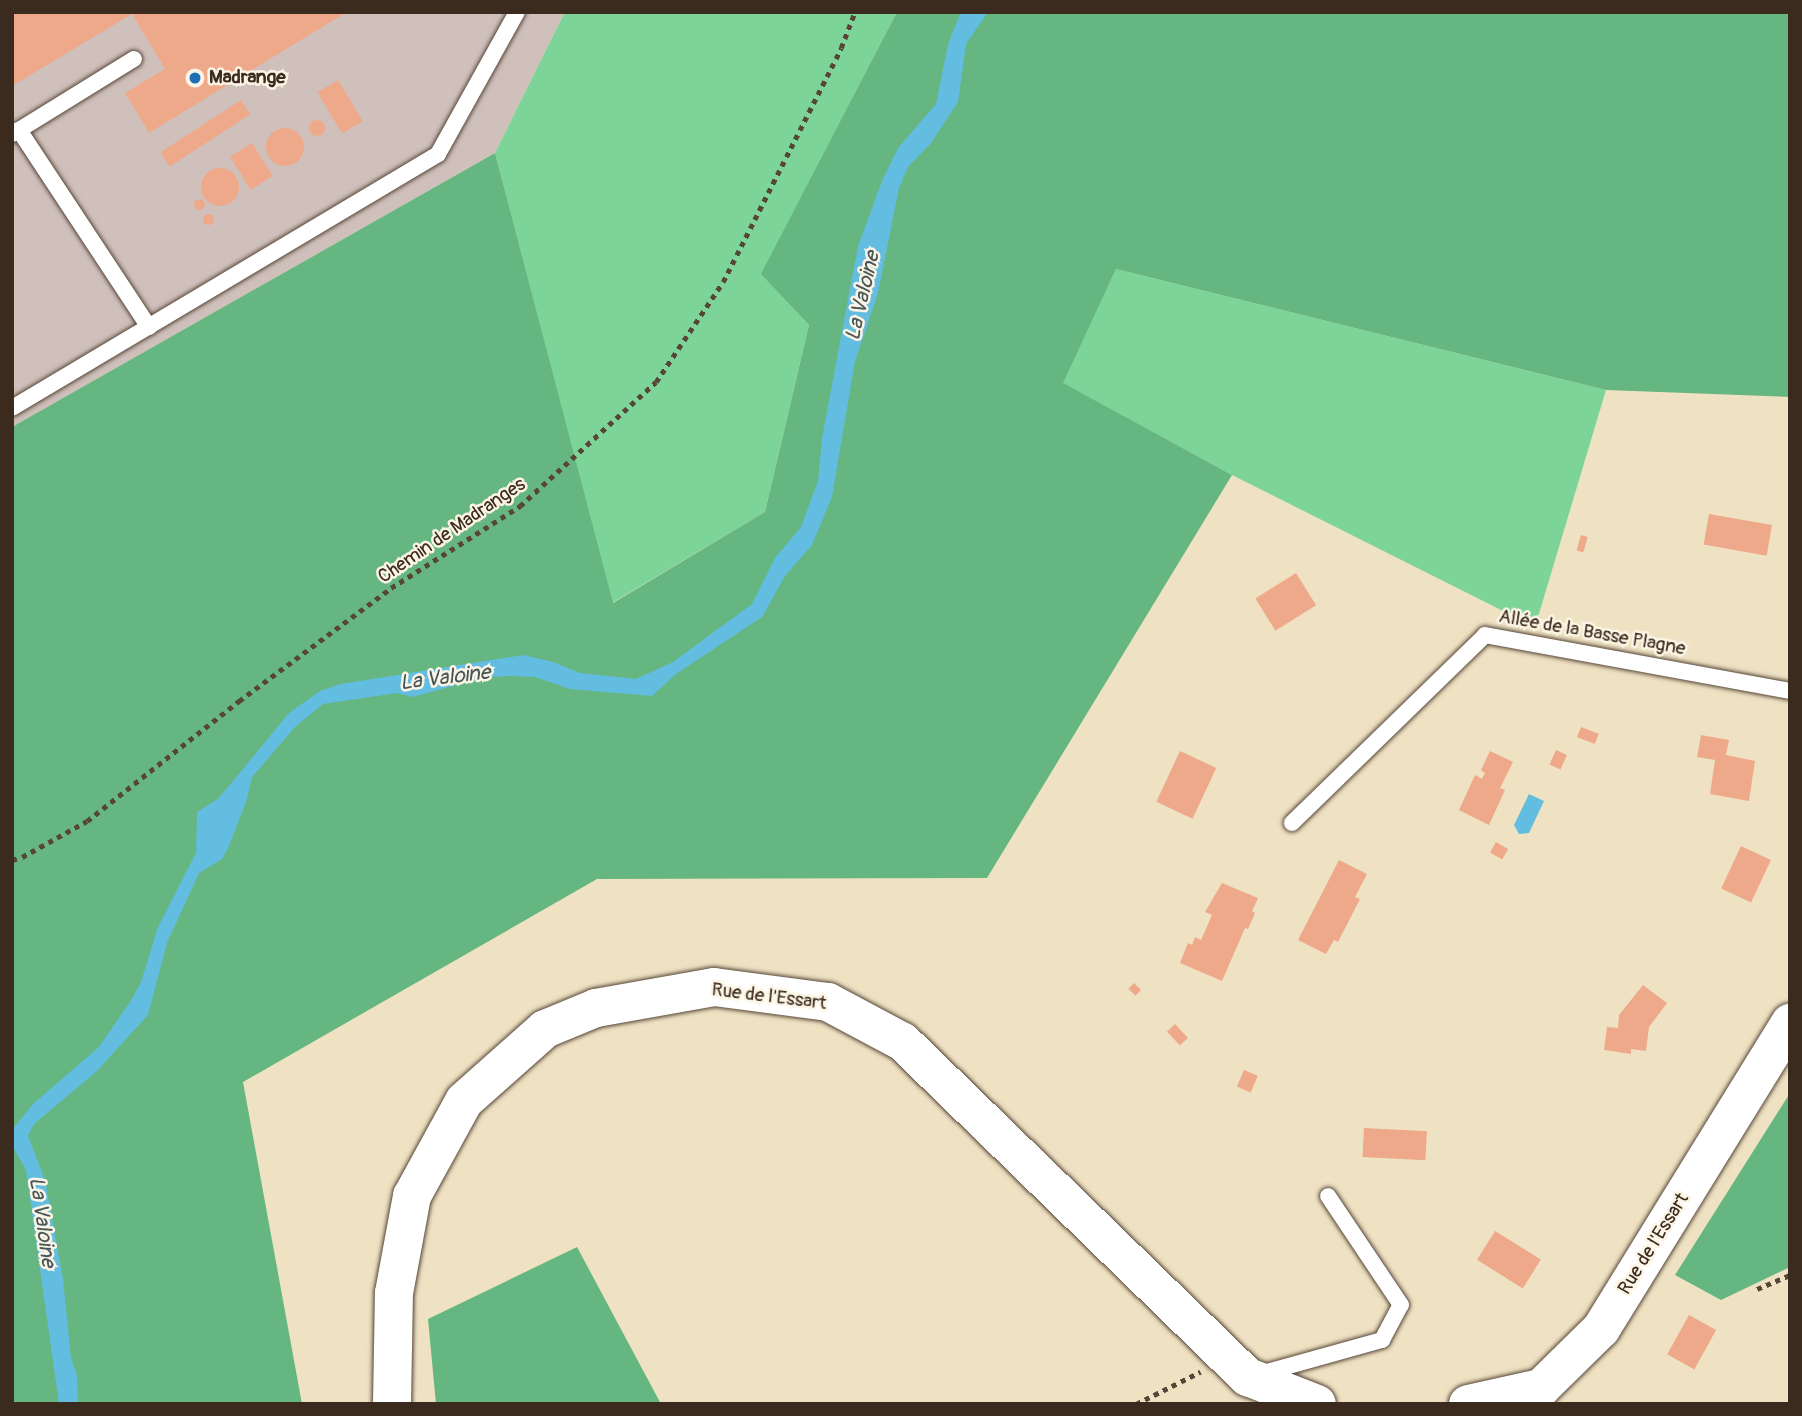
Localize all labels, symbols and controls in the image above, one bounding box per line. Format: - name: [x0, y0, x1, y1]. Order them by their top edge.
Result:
- place label: Madrange: [209, 67, 286, 89]
- marker: Madrange: [187, 70, 203, 86]
- water label: La Valoine: [841, 249, 885, 343]
- street label: Chemin de Madranges: [374, 473, 530, 589]
- street label: Allée de la Basse Plagne: [1497, 605, 1687, 661]
- water label: La Valoine: [399, 660, 491, 696]
- street label: Rue de l'Essart: [710, 979, 828, 1015]
- water label: La Valoine: [23, 1175, 61, 1269]
- street label: Rue de l'Essart: [1614, 1189, 1694, 1299]

